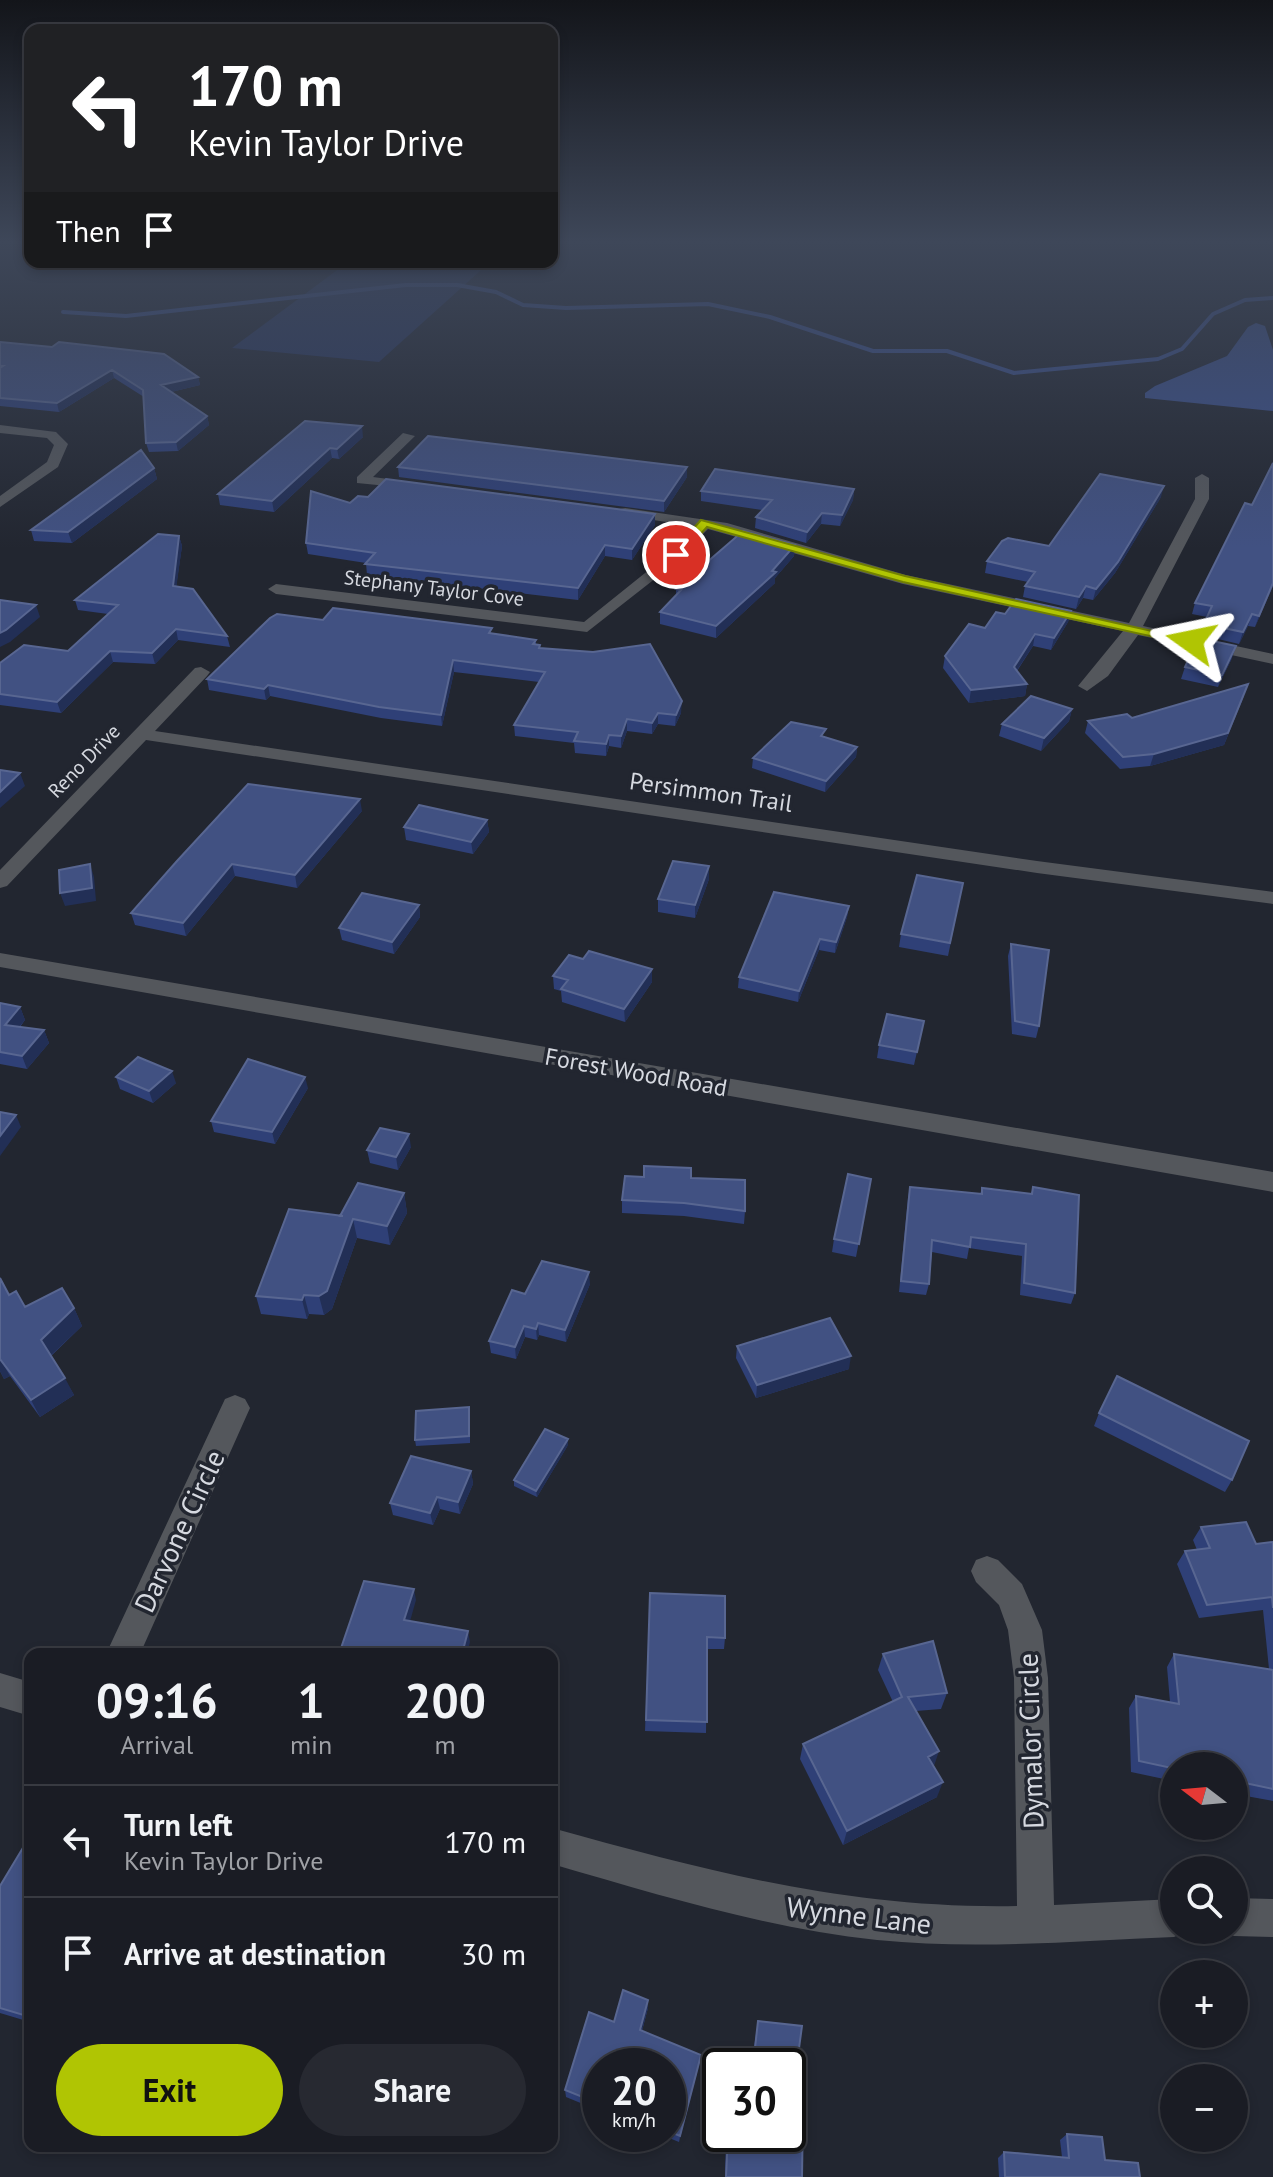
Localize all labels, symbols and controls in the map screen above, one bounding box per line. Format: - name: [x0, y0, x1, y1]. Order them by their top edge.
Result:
- text: 170 m: [188, 49, 343, 121]
- icon: left: [56, 56, 160, 160]
- text: Kevin Taylor Drive: [188, 119, 464, 166]
- icon: arrive: [137, 208, 181, 252]
- text: Then: [56, 211, 121, 250]
- pin: [642, 521, 710, 589]
- icon: arrive: [654, 533, 698, 577]
- street label: Stephany Taylor Cove: [343, 564, 525, 612]
- position arrow: [1149, 599, 1233, 683]
- street label: Reno Drive: [42, 719, 126, 803]
- street label: Persimmon Trail: [627, 765, 795, 819]
- street label: Forest Wood Road: [542, 1041, 730, 1103]
- street label: Darvone Circle: [125, 1444, 233, 1618]
- street label: Dymalor Circle: [1008, 1653, 1052, 1829]
- text: 09:16: [96, 1669, 218, 1731]
- text: 1: [297, 1669, 325, 1731]
- text: 200: [404, 1669, 486, 1731]
- text: Arrival: [121, 1728, 193, 1761]
- text: min: [290, 1728, 332, 1761]
- text: m: [435, 1728, 456, 1761]
- north arrow: [1160, 1752, 1248, 1840]
- map controls: [1160, 1752, 1248, 2152]
- text: Turn left: [124, 1805, 232, 1844]
- icon: left: [56, 1819, 100, 1863]
- text: 170 m: [445, 1822, 526, 1861]
- text: Kevin Taylor Drive: [124, 1844, 323, 1877]
- button: search: [1160, 1856, 1248, 1944]
- street label: Wynne Lane: [785, 1888, 933, 1942]
- icon: arrive: [56, 1931, 100, 1975]
- text: Arrive at destination: [124, 1934, 386, 1973]
- text: 30 m: [461, 1934, 526, 1973]
- button: +: [1160, 1960, 1248, 2048]
- button: Exit: [56, 2044, 283, 2136]
- button: Share: [299, 2044, 526, 2136]
- speed limit sign: 30: [702, 2048, 806, 2152]
- text: 20: [611, 2064, 657, 2116]
- button: −: [1160, 2064, 1248, 2152]
- text: km/h: [612, 2107, 656, 2133]

